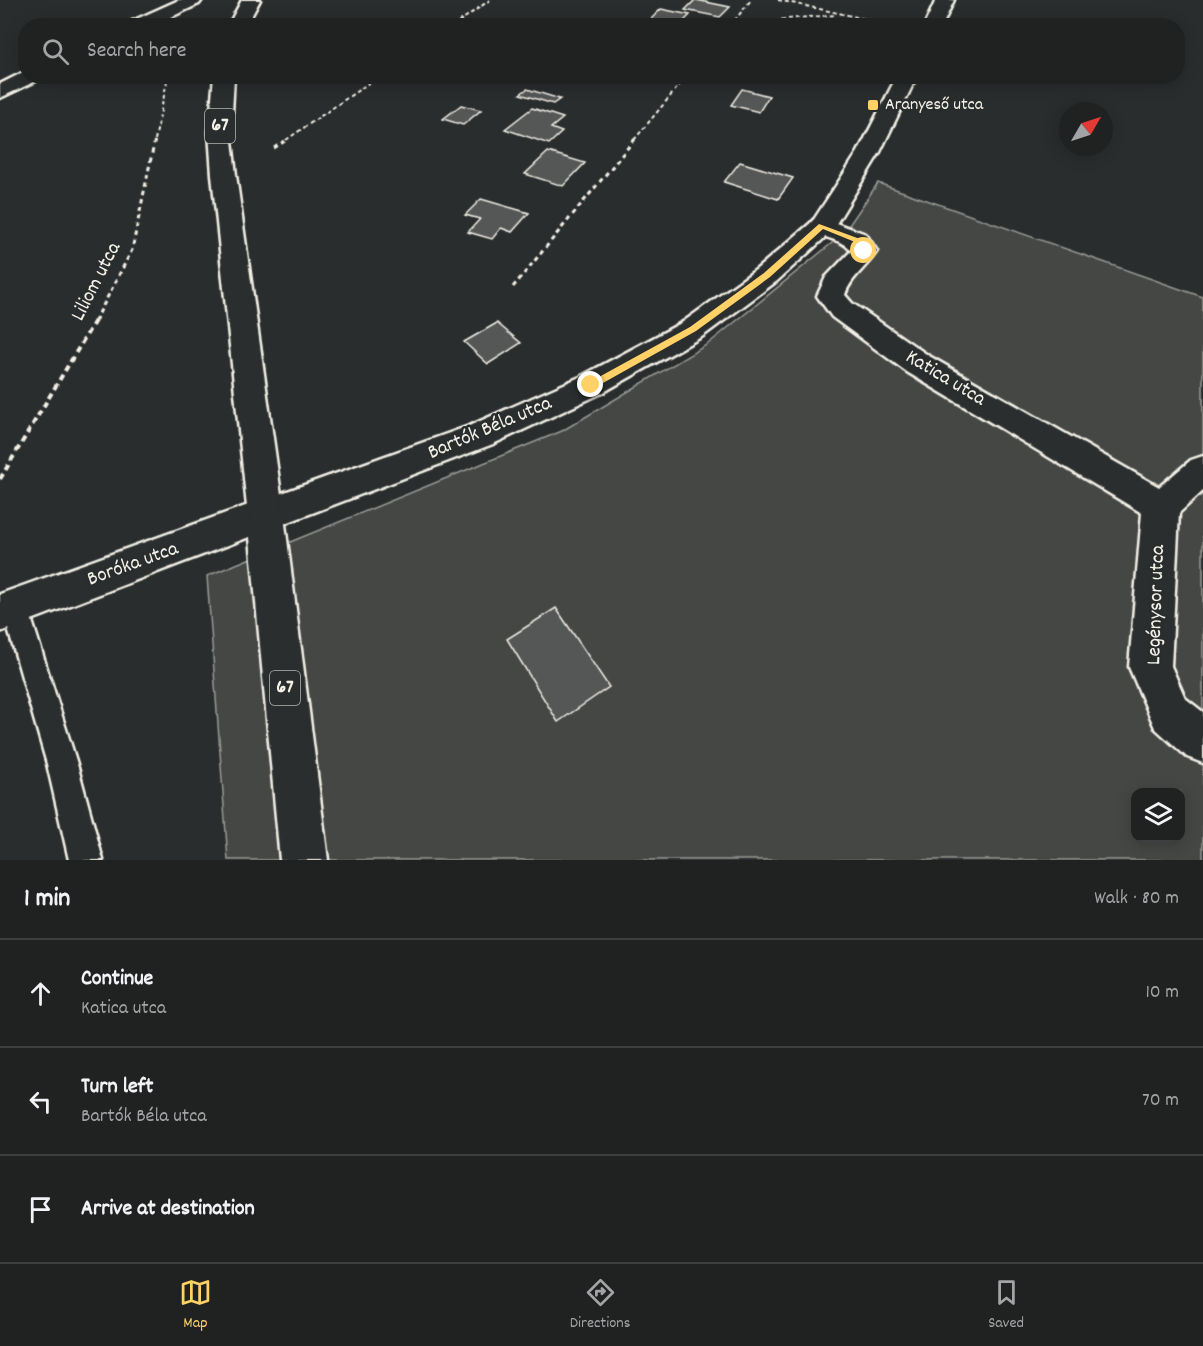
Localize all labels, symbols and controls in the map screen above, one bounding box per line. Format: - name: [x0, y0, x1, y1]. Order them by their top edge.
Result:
- search box: [18, 18, 1185, 84]
- icon: search: [39, 35, 72, 68]
- text: Search here: [87, 36, 186, 67]
- place label: Aranyeső utca: [885, 93, 984, 118]
- marker: Aranyeső utca: [866, 98, 880, 112]
- north arrow: [1059, 102, 1113, 156]
- road number: 67: [205, 109, 235, 143]
- street label: Liliom utca: [64, 236, 130, 327]
- route start: [850, 237, 876, 263]
- street label: Katica utca: [899, 343, 992, 415]
- route end: [577, 371, 603, 397]
- street label: Bartók Béla utca: [423, 389, 558, 469]
- street label: Boróka utca: [83, 534, 184, 595]
- street label: Legénysor utca: [1140, 543, 1174, 666]
- road number: 67: [270, 671, 300, 705]
- map controls: [1131, 788, 1185, 842]
- button: layers: [1131, 788, 1185, 842]
- text: 1 min: [24, 881, 70, 918]
- text: Walk · 80 m: [1094, 885, 1179, 913]
- text: Continue: [81, 964, 153, 995]
- icon: ahead: [24, 977, 57, 1010]
- text: 10 m: [1145, 979, 1179, 1007]
- text: Katica utca: [81, 995, 166, 1023]
- text: Turn left: [81, 1072, 153, 1103]
- icon: left: [24, 1085, 57, 1118]
- text: 70 m: [1142, 1087, 1179, 1115]
- text: Bartók Béla utca: [81, 1103, 207, 1131]
- icon: arrive: [24, 1193, 57, 1226]
- text: Arrive at destination: [81, 1194, 255, 1225]
- tab: Map: [179, 1276, 212, 1335]
- tab: Directions: [570, 1276, 630, 1335]
- tab: Saved: [988, 1276, 1024, 1335]

